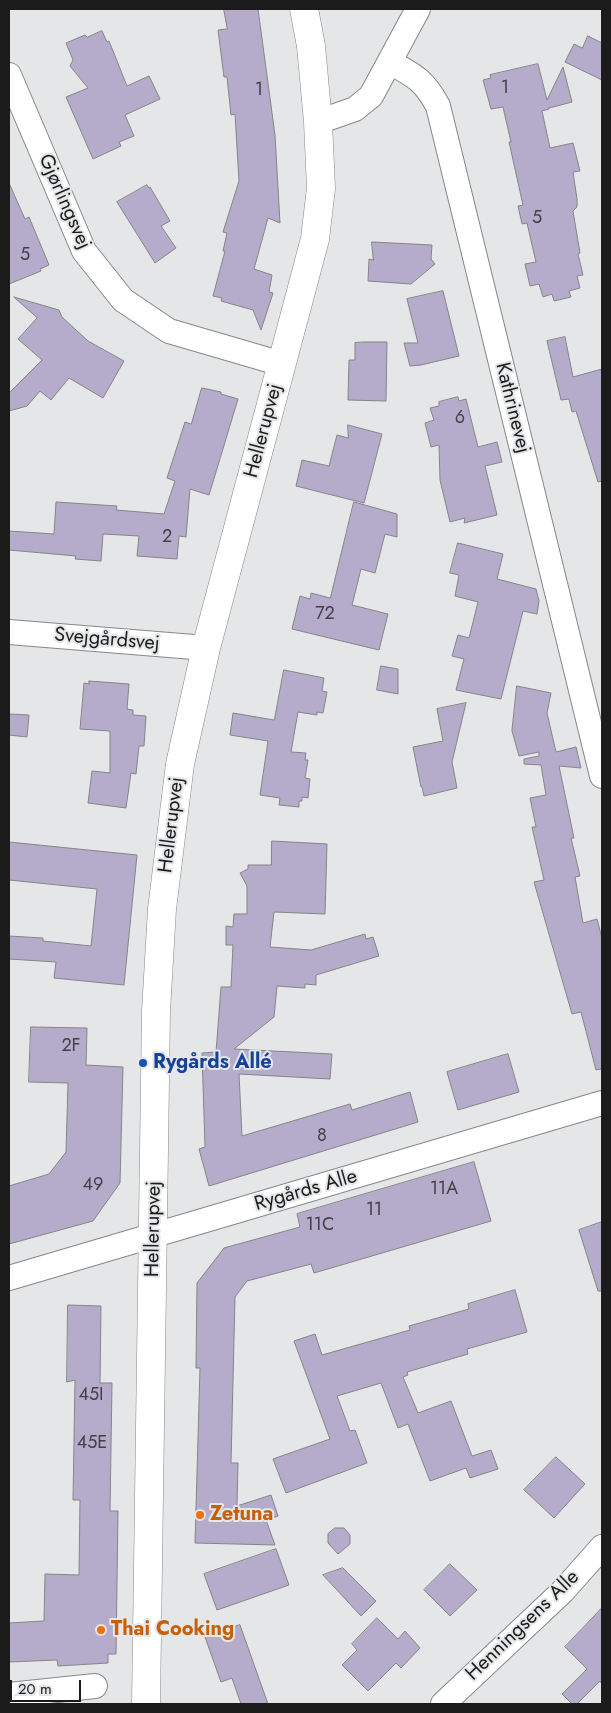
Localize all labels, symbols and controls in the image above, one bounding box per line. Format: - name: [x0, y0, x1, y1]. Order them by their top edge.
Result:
- house number: 1: [501, 78, 509, 100]
- house number: 1: [255, 80, 263, 102]
- street label: Gjørlingsvej: [32, 151, 96, 253]
- house number: 5: [532, 208, 542, 230]
- house number: 5: [20, 245, 30, 267]
- street label: Kathrinevej: [489, 360, 535, 456]
- street label: Hellerupvej: [240, 381, 288, 481]
- house number: 6: [455, 408, 465, 430]
- house number: 2: [162, 527, 172, 549]
- house number: 72: [315, 604, 335, 626]
- street label: Svejgårdsvej: [53, 623, 161, 657]
- street label: Hellerupvej: [154, 776, 190, 874]
- house number: 2F: [61, 1036, 81, 1058]
- place label: Rygårds Allé: [153, 1051, 272, 1075]
- marker: Rygårds Allé: [137, 1057, 149, 1069]
- house number: 8: [317, 1126, 327, 1148]
- street label: Rygårds Alle: [252, 1165, 360, 1217]
- house number: 49: [83, 1175, 103, 1197]
- house number: 11A: [430, 1179, 458, 1201]
- street label: Hellerupvej: [141, 1181, 167, 1277]
- house number: 11: [366, 1200, 382, 1222]
- house number: 11C: [306, 1215, 334, 1237]
- house number: 45I: [78, 1385, 104, 1407]
- house number: 45E: [77, 1433, 107, 1455]
- place label: Zetuna: [210, 1503, 273, 1527]
- marker: Zetuna: [194, 1509, 206, 1521]
- street label: Henningsens Alle: [461, 1566, 585, 1686]
- place label: Thai Cooking: [111, 1618, 234, 1642]
- marker: Thai Cooking: [95, 1624, 107, 1636]
- scale bar: [12, 1670, 84, 1702]
- text: 20 m: [18, 1678, 52, 1700]

